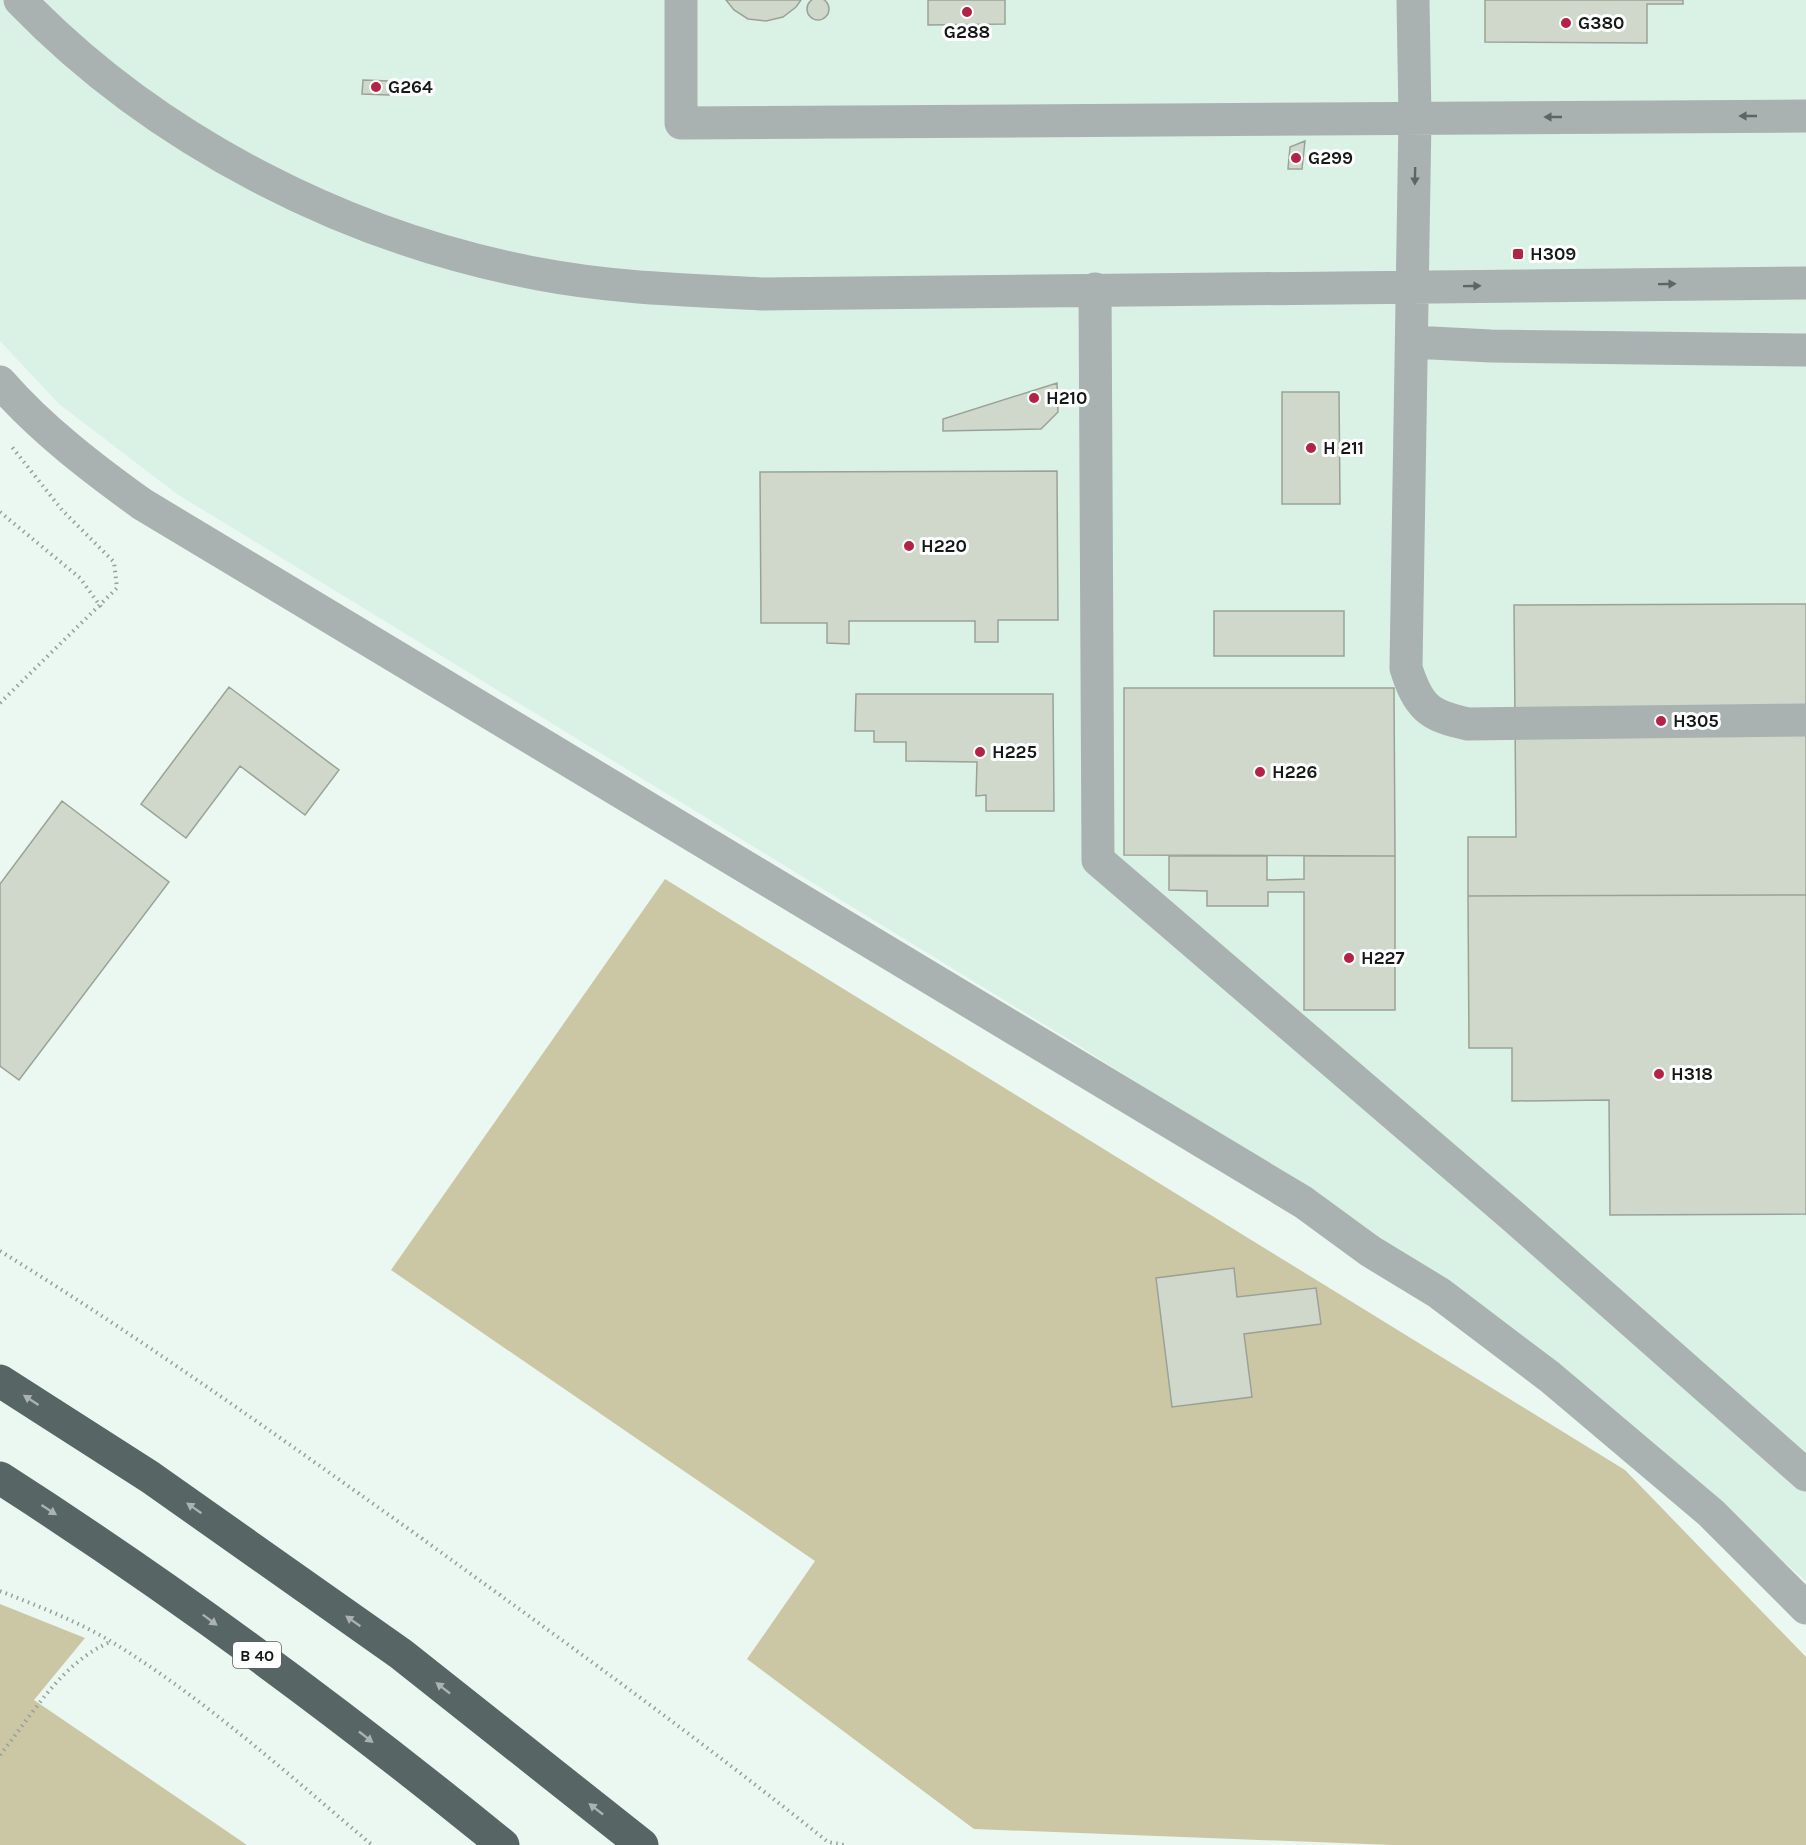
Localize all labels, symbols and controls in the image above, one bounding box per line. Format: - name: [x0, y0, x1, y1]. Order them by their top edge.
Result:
- marker: G288: [960, 5, 974, 19]
- place label: G380: [1578, 12, 1624, 34]
- marker: G380: [1559, 16, 1573, 30]
- place label: G288: [944, 21, 990, 43]
- place label: G264: [388, 76, 433, 98]
- marker: G264: [369, 80, 383, 94]
- one-way arrow: [1738, 111, 1757, 121]
- one-way arrow: [1543, 112, 1562, 122]
- place label: G299: [1308, 147, 1353, 169]
- marker: G299: [1289, 151, 1303, 165]
- one-way arrow: [1410, 167, 1419, 186]
- place label: H309: [1530, 243, 1576, 265]
- marker: H309: [1511, 247, 1525, 261]
- one-way arrow: [1657, 279, 1676, 289]
- one-way arrow: [1462, 281, 1481, 291]
- place label: H210: [1046, 387, 1087, 409]
- marker: H210: [1027, 391, 1041, 405]
- place label: H 211: [1323, 437, 1364, 459]
- marker: H 211: [1304, 441, 1318, 455]
- place label: H220: [921, 535, 967, 557]
- marker: H220: [902, 539, 916, 553]
- place label: H305: [1673, 710, 1719, 732]
- marker: H305: [1654, 714, 1668, 728]
- place label: H225: [992, 741, 1037, 763]
- marker: H225: [973, 745, 987, 759]
- place label: H226: [1272, 761, 1317, 783]
- marker: H226: [1253, 765, 1267, 779]
- place label: H227: [1361, 947, 1404, 969]
- marker: H227: [1342, 951, 1356, 965]
- place label: H318: [1671, 1063, 1713, 1085]
- marker: H318: [1652, 1067, 1666, 1081]
- one-way arrow: [23, 1395, 39, 1406]
- one-way arrow: [186, 1502, 202, 1514]
- one-way arrow: [41, 1504, 57, 1515]
- one-way arrow: [202, 1614, 218, 1627]
- one-way arrow: [345, 1615, 361, 1627]
- road number: B 40: [233, 1642, 281, 1668]
- one-way arrow: [435, 1681, 451, 1694]
- one-way arrow: [359, 1730, 374, 1742]
- one-way arrow: [588, 1802, 604, 1815]

